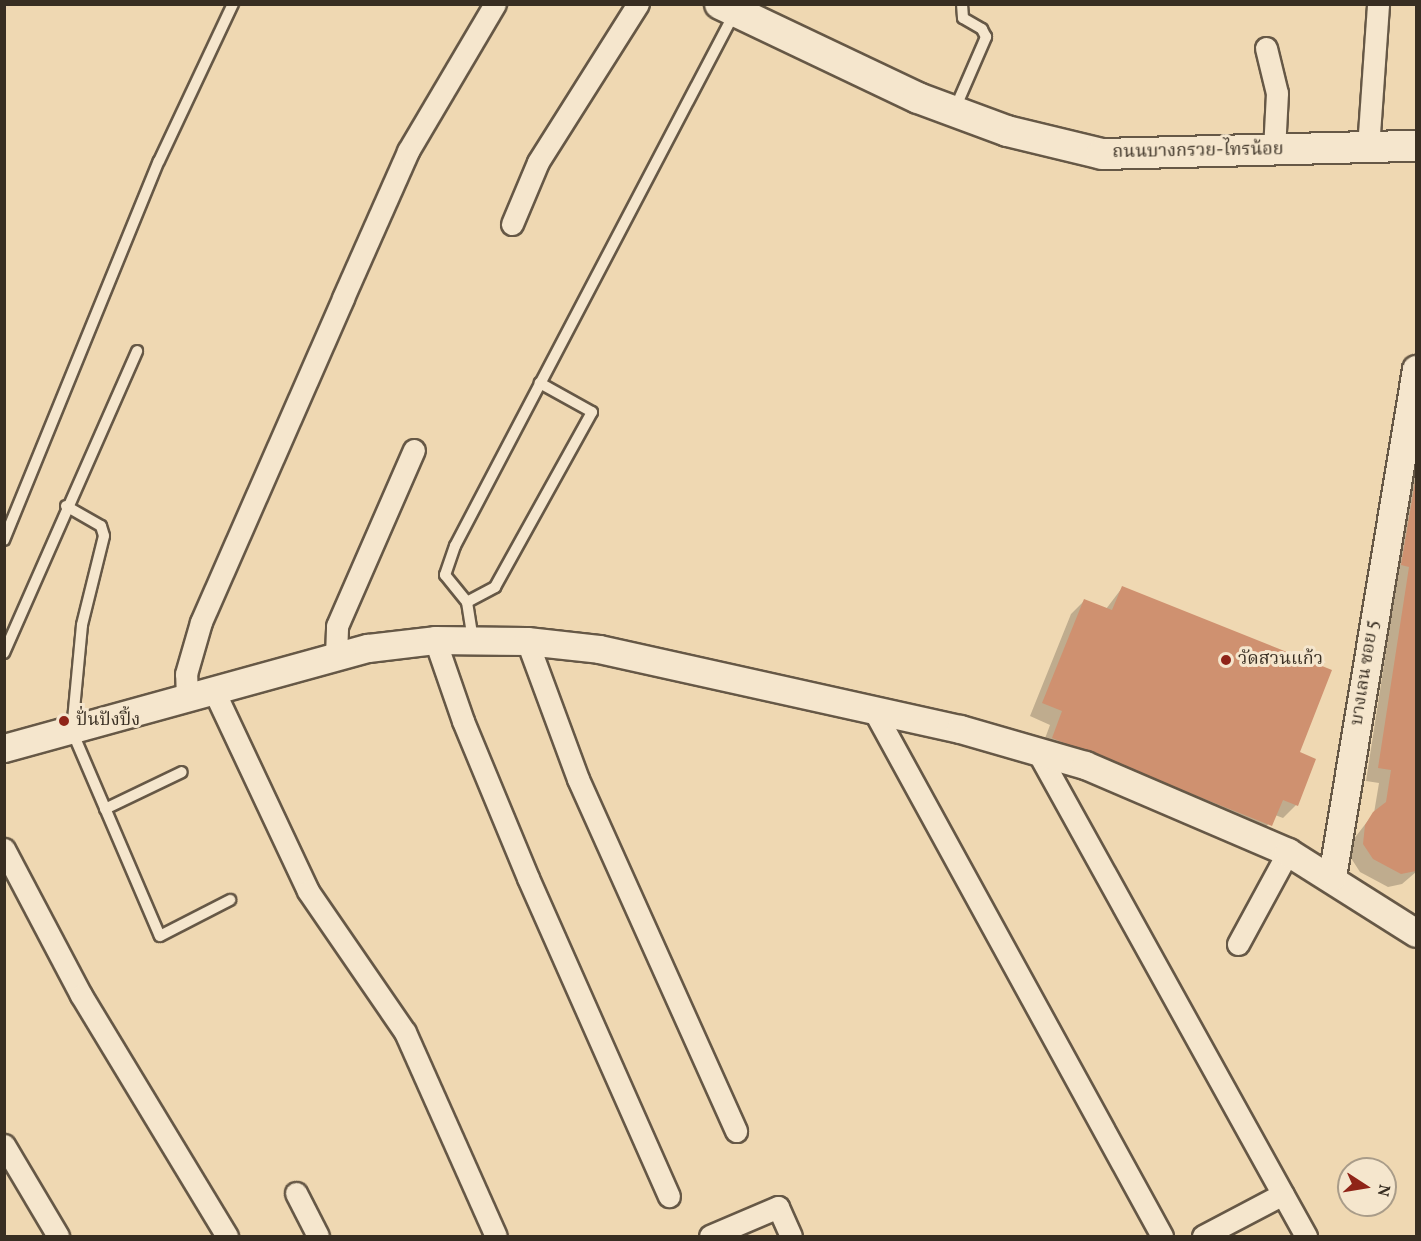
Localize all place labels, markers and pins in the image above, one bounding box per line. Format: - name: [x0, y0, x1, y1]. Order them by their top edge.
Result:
- place label: วัดสวนแก้ว: [1238, 649, 1323, 671]
- marker: วัดสวนแก้ว: [1219, 653, 1233, 667]
- place label: ปั่นปังปิ้ง: [76, 710, 140, 732]
- marker: ปั่นปังปิ้ง: [57, 714, 71, 728]

